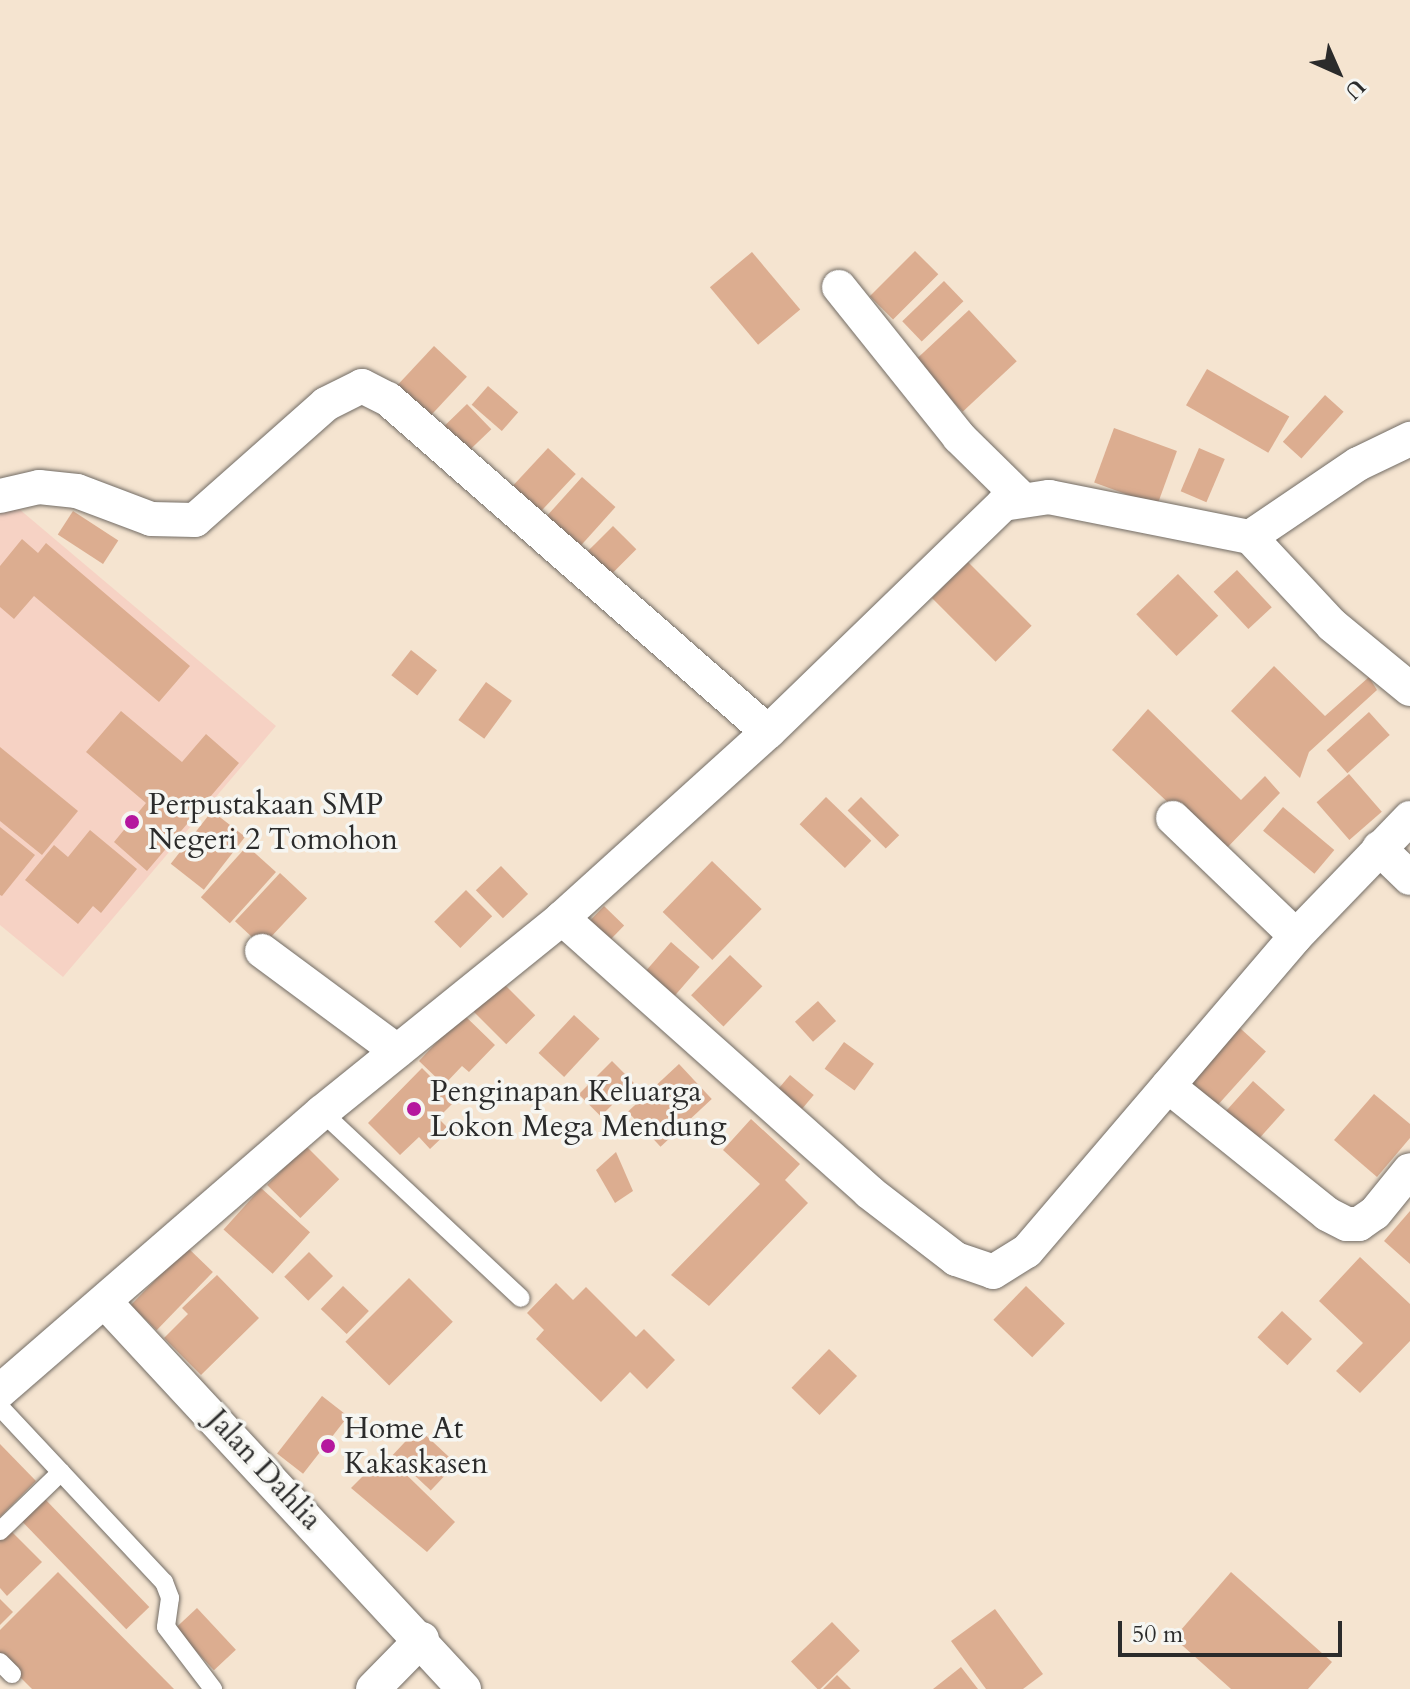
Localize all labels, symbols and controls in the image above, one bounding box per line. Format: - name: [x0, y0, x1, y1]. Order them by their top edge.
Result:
- north arrow: [1298, 32, 1378, 112]
- text: U: [1338, 72, 1372, 106]
- place label: Perpustakaan SMP Negeri 2 Tomohon: [148, 787, 398, 858]
- marker: Perpustakaan SMP Negeri 2 Tomohon: [123, 813, 141, 831]
- place label: Penginapan Keluarga Lokon Mega Mendung: [430, 1074, 727, 1144]
- marker: Penginapan Keluarga Lokon Mega Mendung: [405, 1100, 423, 1118]
- street label: Jalan Dahlia: [199, 1402, 329, 1538]
- place label: Home At Kakaskasen: [344, 1411, 488, 1482]
- marker: Home At Kakaskasen: [319, 1437, 337, 1455]
- scale bar: [1122, 1605, 1346, 1655]
- text: 50 m: [1132, 1618, 1183, 1651]

